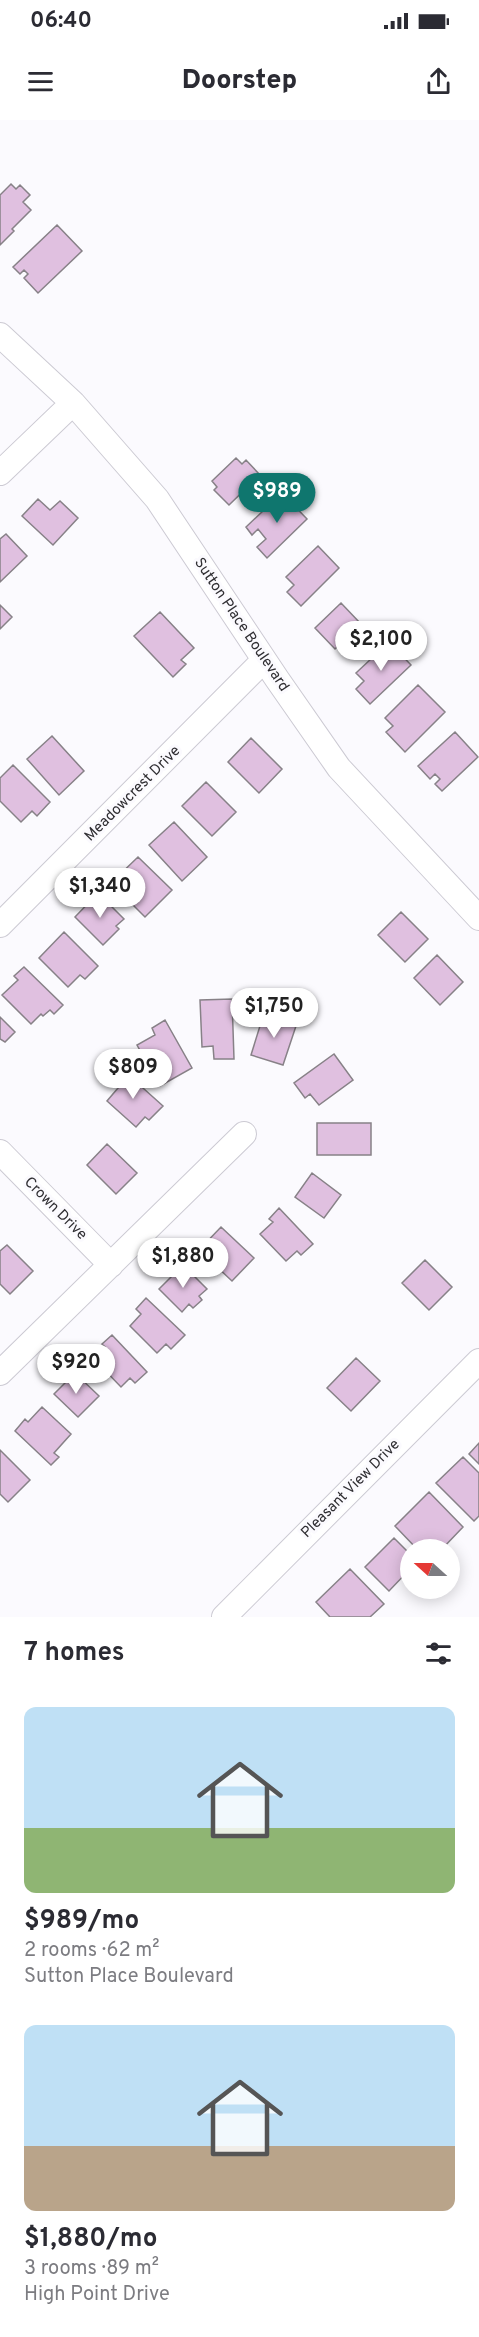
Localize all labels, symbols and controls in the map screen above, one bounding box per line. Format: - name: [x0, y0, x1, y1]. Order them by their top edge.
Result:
- text: 06:40: [30, 8, 92, 35]
- text: Doorstep: [182, 64, 297, 98]
- icon: menu: [24, 65, 57, 98]
- icon: share: [422, 65, 455, 98]
- pin: $989: [241, 473, 313, 524]
- text: $989: [252, 479, 302, 505]
- street label: Sutton Place Boulevard: [189, 555, 293, 695]
- pin: $2,100: [332, 621, 430, 672]
- text: $2,100: [349, 627, 413, 653]
- street label: Meadowcrest Drive: [81, 742, 185, 846]
- pin: $1,340: [51, 868, 149, 919]
- text: $1,340: [68, 874, 132, 900]
- pin: $1,750: [225, 988, 323, 1039]
- text: $1,750: [244, 994, 304, 1020]
- pin: $809: [97, 1049, 169, 1100]
- text: $809: [108, 1055, 158, 1081]
- street label: Crown Drive: [19, 1173, 91, 1245]
- pin: $1,880: [134, 1238, 232, 1289]
- text: $1,880: [151, 1244, 215, 1270]
- pin: $920: [40, 1344, 112, 1395]
- text: $920: [51, 1350, 101, 1376]
- street label: Pleasant View Drive: [297, 1435, 405, 1543]
- north arrow: [400, 1539, 460, 1599]
- map controls: [400, 1539, 460, 1599]
- text: 7 homes: [24, 1637, 124, 1670]
- icon: filters: [422, 1637, 455, 1670]
- icon: home: [186, 1746, 294, 1854]
- text: $989/mo: [24, 1905, 139, 1938]
- text: 2 rooms · 62 m²: [24, 1938, 160, 1964]
- text: Sutton Place Boulevard: [24, 1964, 234, 1990]
- icon: home: [186, 2064, 294, 2172]
- text: $1,880/mo: [24, 2223, 158, 2256]
- text: 3 rooms · 89 m²: [24, 2256, 159, 2282]
- text: High Point Drive: [24, 2282, 170, 2308]

